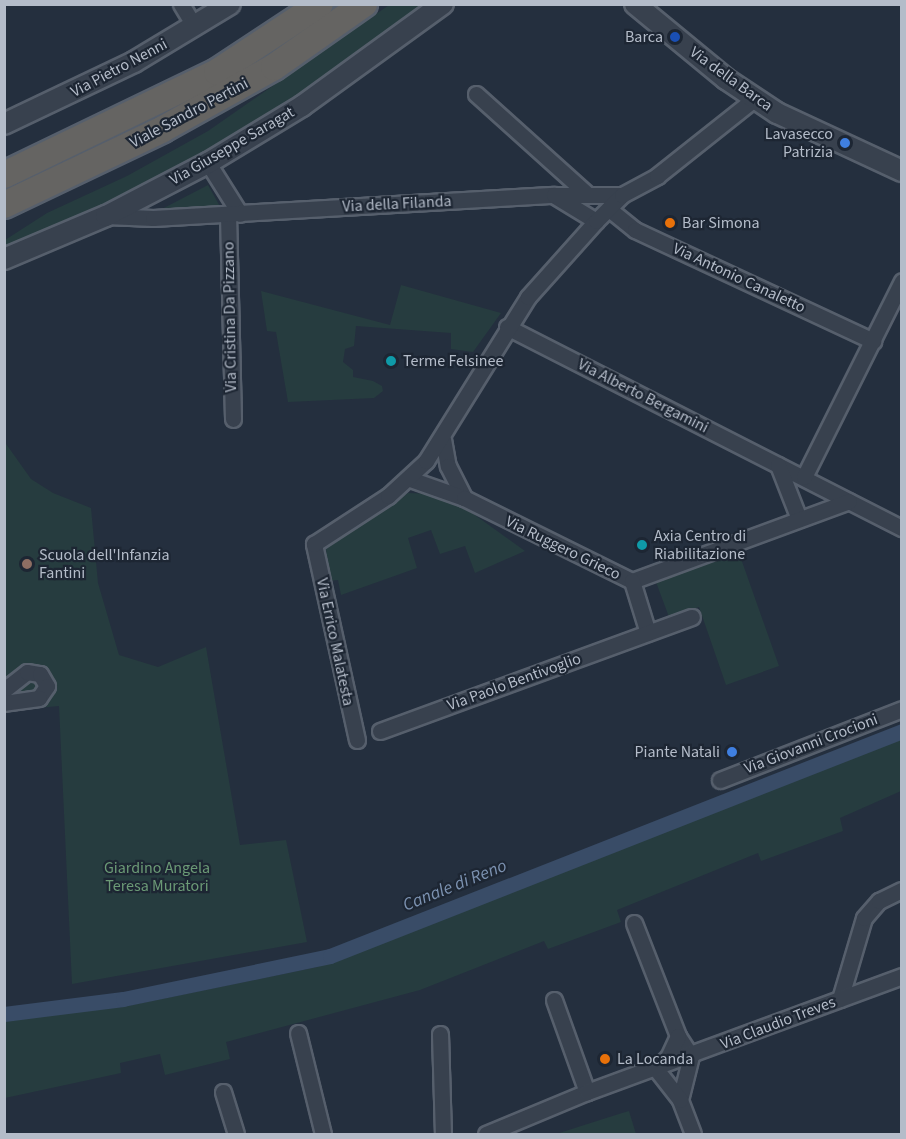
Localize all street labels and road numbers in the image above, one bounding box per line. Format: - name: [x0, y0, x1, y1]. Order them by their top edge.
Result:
- street label: Via Pietro Nenni: [67, 34, 171, 102]
- street label: Via della Barca: [686, 43, 776, 115]
- street label: Viale Sandro Pertini: [127, 74, 251, 152]
- street label: Via Giuseppe Saragat: [166, 103, 298, 189]
- street label: Via della Filanda: [342, 192, 452, 216]
- street label: Via Antonio Canaletto: [670, 239, 808, 317]
- street label: Via Cristina Da Pizzano: [219, 242, 241, 392]
- street label: Via Alberto Bergamini: [574, 355, 712, 437]
- street label: Via Ruggero Grieco: [502, 512, 624, 584]
- street label: Via Errico Malatesta: [312, 576, 358, 708]
- street label: Via Paolo Bentivoglio: [445, 649, 583, 715]
- street label: Via Giovanni Crocioni: [742, 710, 880, 778]
- street label: Via Claudio Treves: [718, 992, 838, 1054]

